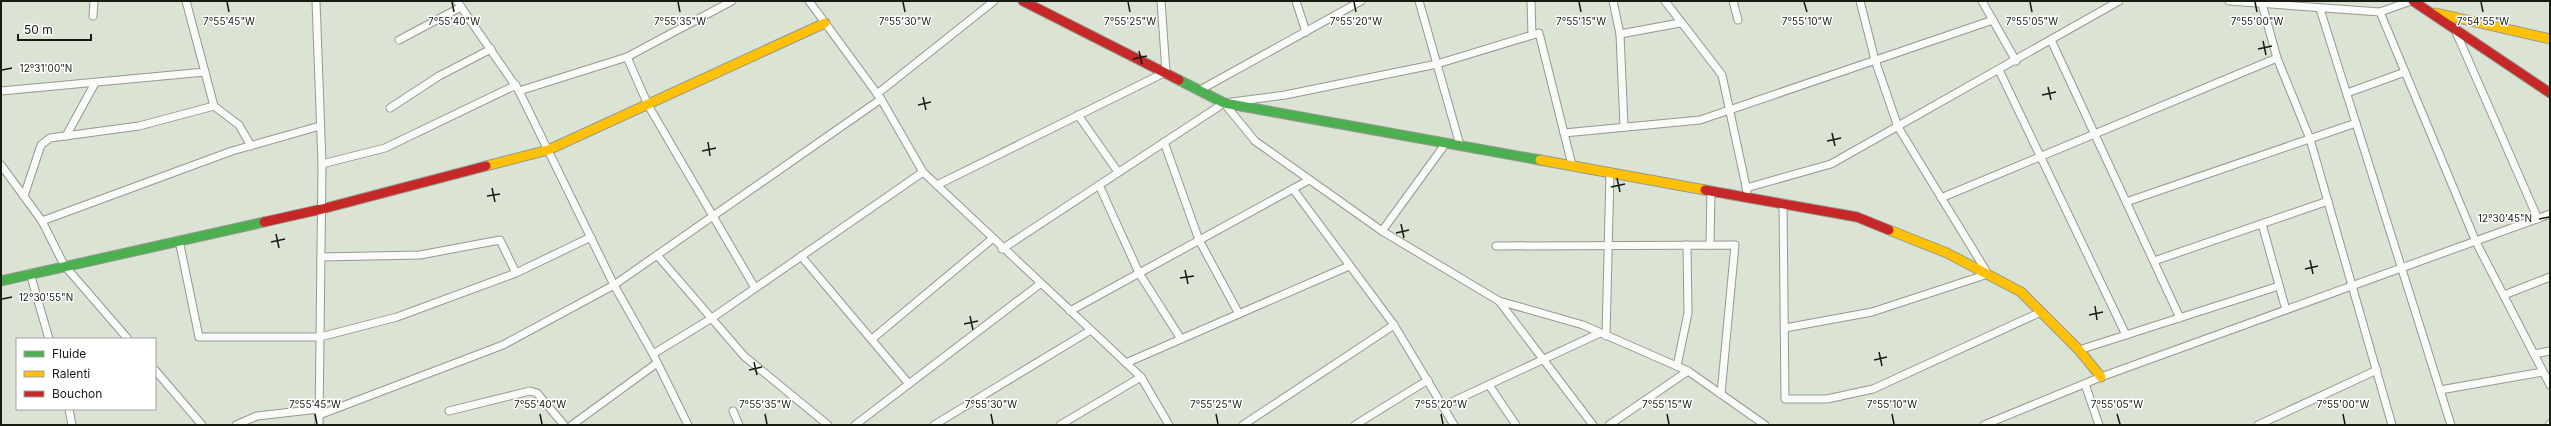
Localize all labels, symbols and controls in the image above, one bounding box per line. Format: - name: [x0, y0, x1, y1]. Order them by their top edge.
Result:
- text: 7°55'45"W: [203, 15, 255, 27]
- text: 7°55'40"W: [428, 15, 480, 27]
- text: 7°55'35"W: [654, 15, 706, 27]
- text: 7°55'30"W: [879, 15, 931, 27]
- text: 7°55'25"W: [1104, 15, 1156, 27]
- text: 7°55'20"W: [1330, 15, 1382, 27]
- text: 7°55'15"W: [1556, 15, 1606, 27]
- text: 7°55'10"W: [1782, 15, 1832, 27]
- text: 7°55'05"W: [2006, 15, 2058, 27]
- text: 7°55'00"W: [2231, 15, 2283, 27]
- text: 7°54'55"W: [2457, 15, 2509, 27]
- scale bar: [18, 16, 91, 42]
- text: 50 m: [24, 22, 53, 37]
- text: 12°31'00"N: [20, 62, 72, 74]
- text: 12°30'45"N: [2478, 212, 2532, 224]
- text: 12°30'55"N: [19, 291, 73, 303]
- legend: [16, 338, 156, 410]
- text: Fluide: [52, 346, 86, 361]
- text: Ralenti: [52, 366, 90, 381]
- text: Bouchon: [52, 386, 102, 401]
- text: 7°55'45"W: [289, 398, 341, 410]
- text: 7°55'40"W: [514, 398, 566, 410]
- text: 7°55'35"W: [739, 398, 791, 410]
- text: 7°55'30"W: [965, 398, 1017, 410]
- text: 7°55'25"W: [1190, 398, 1242, 410]
- text: 7°55'20"W: [1415, 398, 1467, 410]
- text: 7°55'15"W: [1642, 398, 1692, 410]
- text: 7°55'10"W: [1867, 398, 1917, 410]
- text: 7°55'05"W: [2091, 398, 2143, 410]
- text: 7°55'00"W: [2317, 398, 2369, 410]

